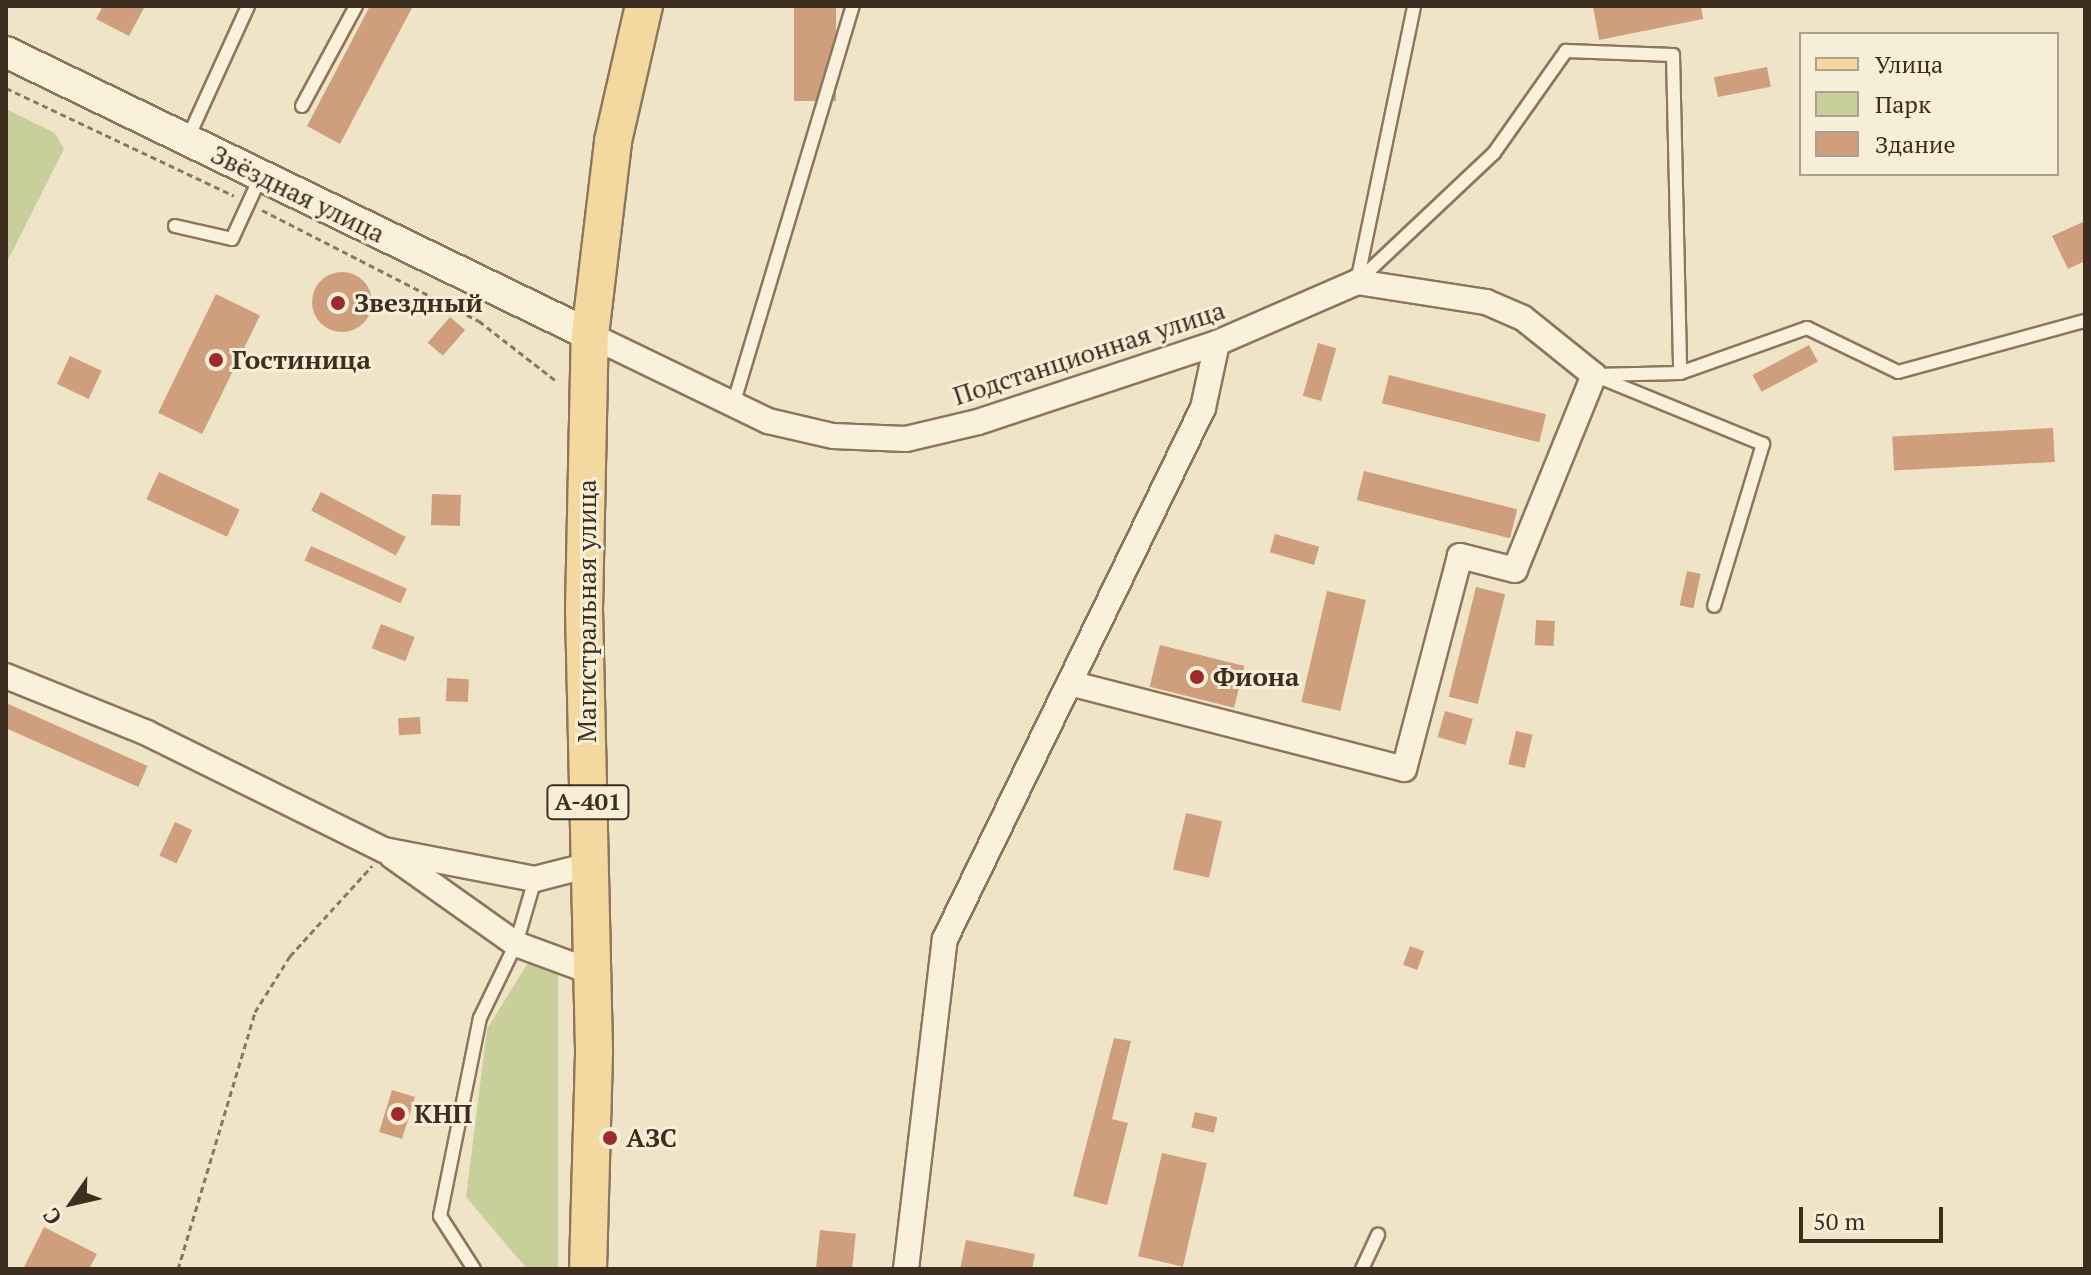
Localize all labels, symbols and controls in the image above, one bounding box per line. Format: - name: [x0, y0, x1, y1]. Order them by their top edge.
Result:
- legend: [1799, 32, 2059, 176]
- text: Улица: [1875, 48, 1943, 80]
- text: Парк: [1875, 88, 1931, 120]
- text: Здание: [1875, 128, 1956, 160]
- street label: Звёздная улица: [206, 139, 390, 249]
- place label: Звездный: [354, 287, 483, 319]
- marker: Звездный: [329, 294, 347, 312]
- street label: Подстанционная улица: [949, 294, 1229, 412]
- place label: Гостиница: [232, 344, 371, 376]
- marker: Гостиница: [207, 351, 225, 369]
- street label: Магистральная улица: [571, 479, 603, 743]
- place label: Фиона: [1213, 661, 1300, 693]
- marker: Фиона: [1188, 668, 1206, 686]
- road number: А-401: [546, 782, 630, 822]
- place label: КНП: [414, 1098, 472, 1130]
- marker: КНП: [389, 1105, 407, 1123]
- place label: АЗС: [626, 1122, 677, 1154]
- marker: АЗС: [601, 1129, 619, 1147]
- north arrow: [32, 1163, 112, 1243]
- scale bar: [1803, 1191, 1947, 1241]
- text: С: [36, 1203, 68, 1231]
- text: 50 m: [1813, 1205, 1865, 1237]

